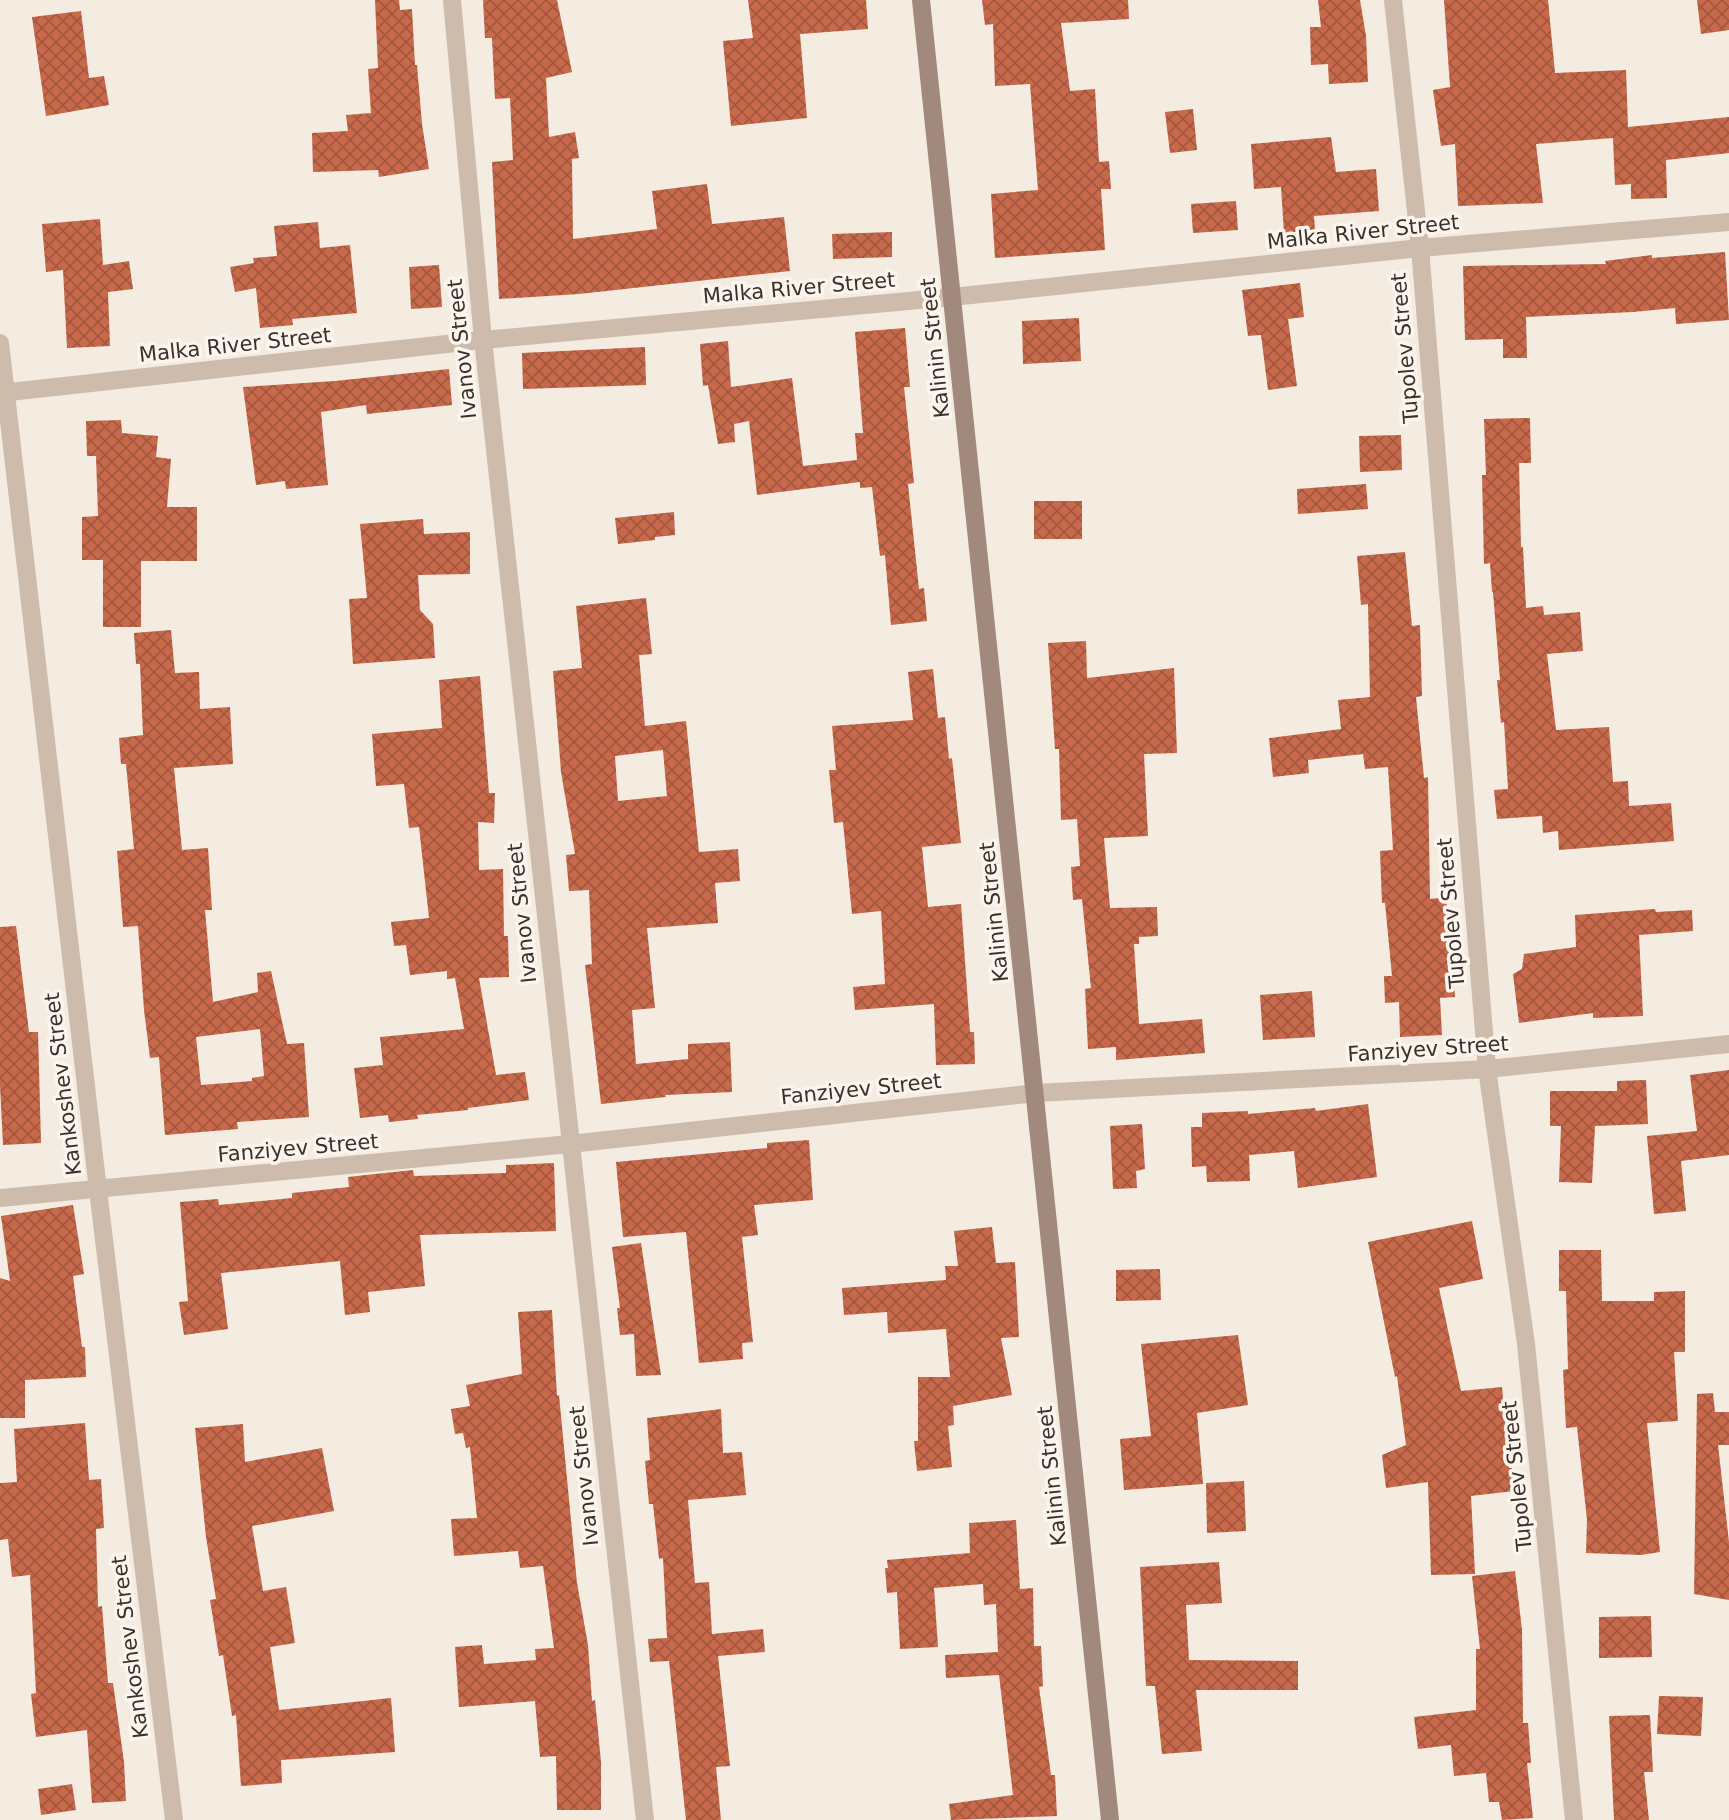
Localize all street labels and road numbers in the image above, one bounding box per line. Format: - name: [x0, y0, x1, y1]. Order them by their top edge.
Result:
- street label: Malka River Street: [1266, 210, 1460, 254]
- street label: Malka River Street: [702, 268, 896, 308]
- street label: Tupolev Street: [1386, 272, 1424, 425]
- street label: Kalinin Street: [916, 277, 954, 419]
- street label: Ivanov Street: [443, 278, 481, 420]
- street label: Malka River Street: [138, 323, 332, 367]
- street label: Tupolev Street: [1432, 837, 1470, 990]
- street label: Kalinin Street: [975, 841, 1013, 983]
- street label: Ivanov Street: [503, 842, 541, 984]
- street label: Kankoshev Street: [40, 991, 86, 1177]
- street label: Fanziyev Street: [1347, 1031, 1509, 1067]
- street label: Fanziyev Street: [779, 1069, 943, 1109]
- street label: Fanziyev Street: [217, 1129, 379, 1167]
- street label: Tupolev Street: [1497, 1400, 1537, 1553]
- street label: Ivanov Street: [565, 1405, 603, 1547]
- street label: Kalinin Street: [1033, 1405, 1071, 1547]
- street label: Kankoshev Street: [107, 1554, 153, 1740]

